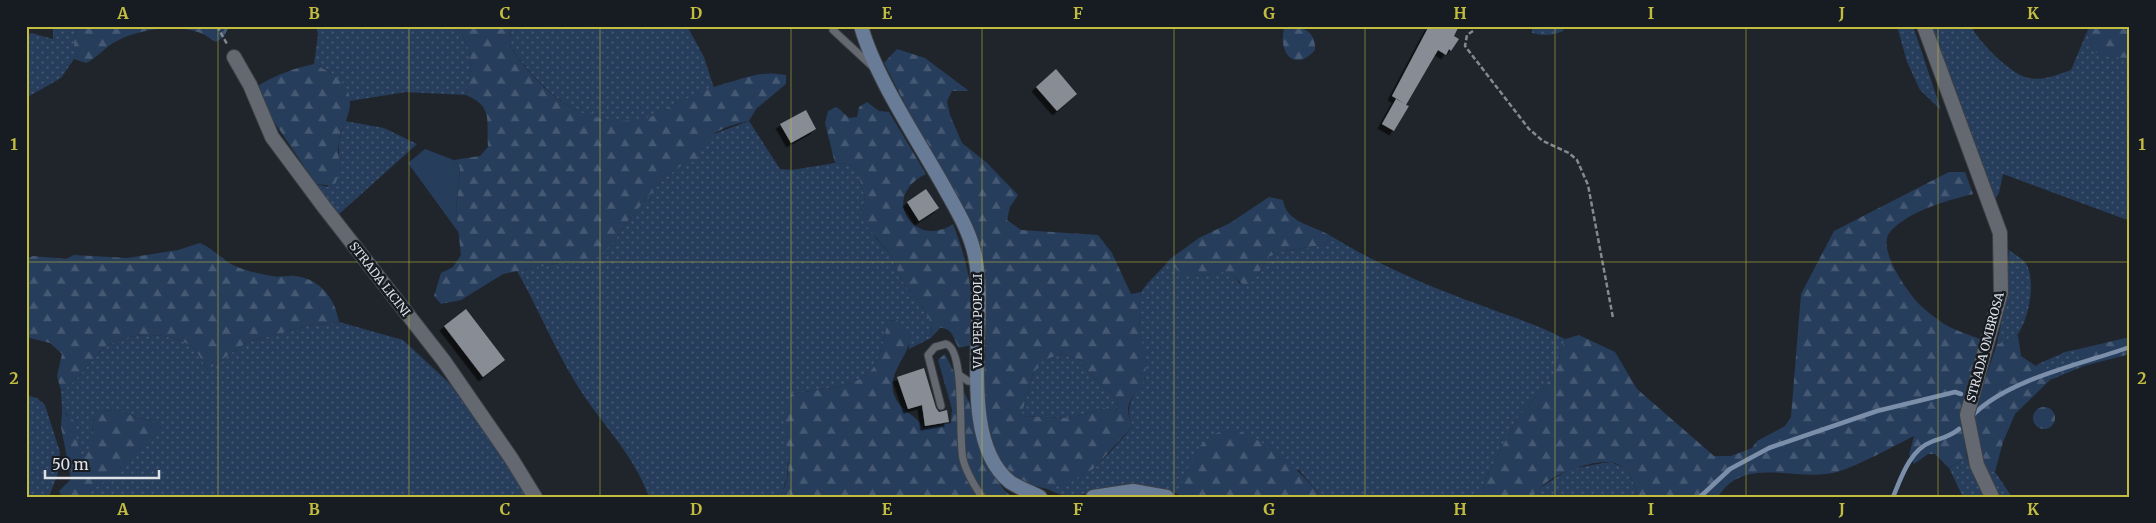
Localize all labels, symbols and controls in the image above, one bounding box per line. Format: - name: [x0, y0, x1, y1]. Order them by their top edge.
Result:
- text: A: [116, 3, 129, 23]
- text: B: [308, 3, 320, 23]
- text: C: [500, 3, 510, 23]
- text: D: [690, 3, 702, 23]
- text: E: [882, 3, 893, 23]
- text: F: [1073, 3, 1083, 23]
- text: G: [1263, 3, 1275, 23]
- text: H: [1453, 3, 1467, 23]
- text: I: [1648, 3, 1654, 23]
- text: J: [1838, 3, 1845, 23]
- text: K: [2027, 3, 2039, 23]
- text: 1: [10, 134, 18, 154]
- text: 1: [2138, 134, 2146, 154]
- street label: STRADA LICINI: [346, 239, 414, 319]
- street label: VIA PER POPOLI: [970, 274, 985, 369]
- street label: STRADA OMBROSA: [1963, 290, 2007, 404]
- text: 2: [9, 368, 19, 388]
- text: 2: [2137, 368, 2147, 388]
- scale bar: [45, 448, 159, 480]
- text: 50 m: [52, 455, 89, 474]
- text: A: [116, 499, 129, 519]
- text: B: [308, 499, 320, 519]
- text: C: [500, 499, 510, 519]
- text: D: [690, 499, 702, 519]
- text: E: [882, 499, 893, 519]
- text: F: [1073, 499, 1083, 519]
- text: G: [1263, 499, 1275, 519]
- text: H: [1453, 499, 1467, 519]
- text: I: [1648, 499, 1654, 519]
- text: J: [1838, 499, 1845, 519]
- text: K: [2027, 499, 2039, 519]

